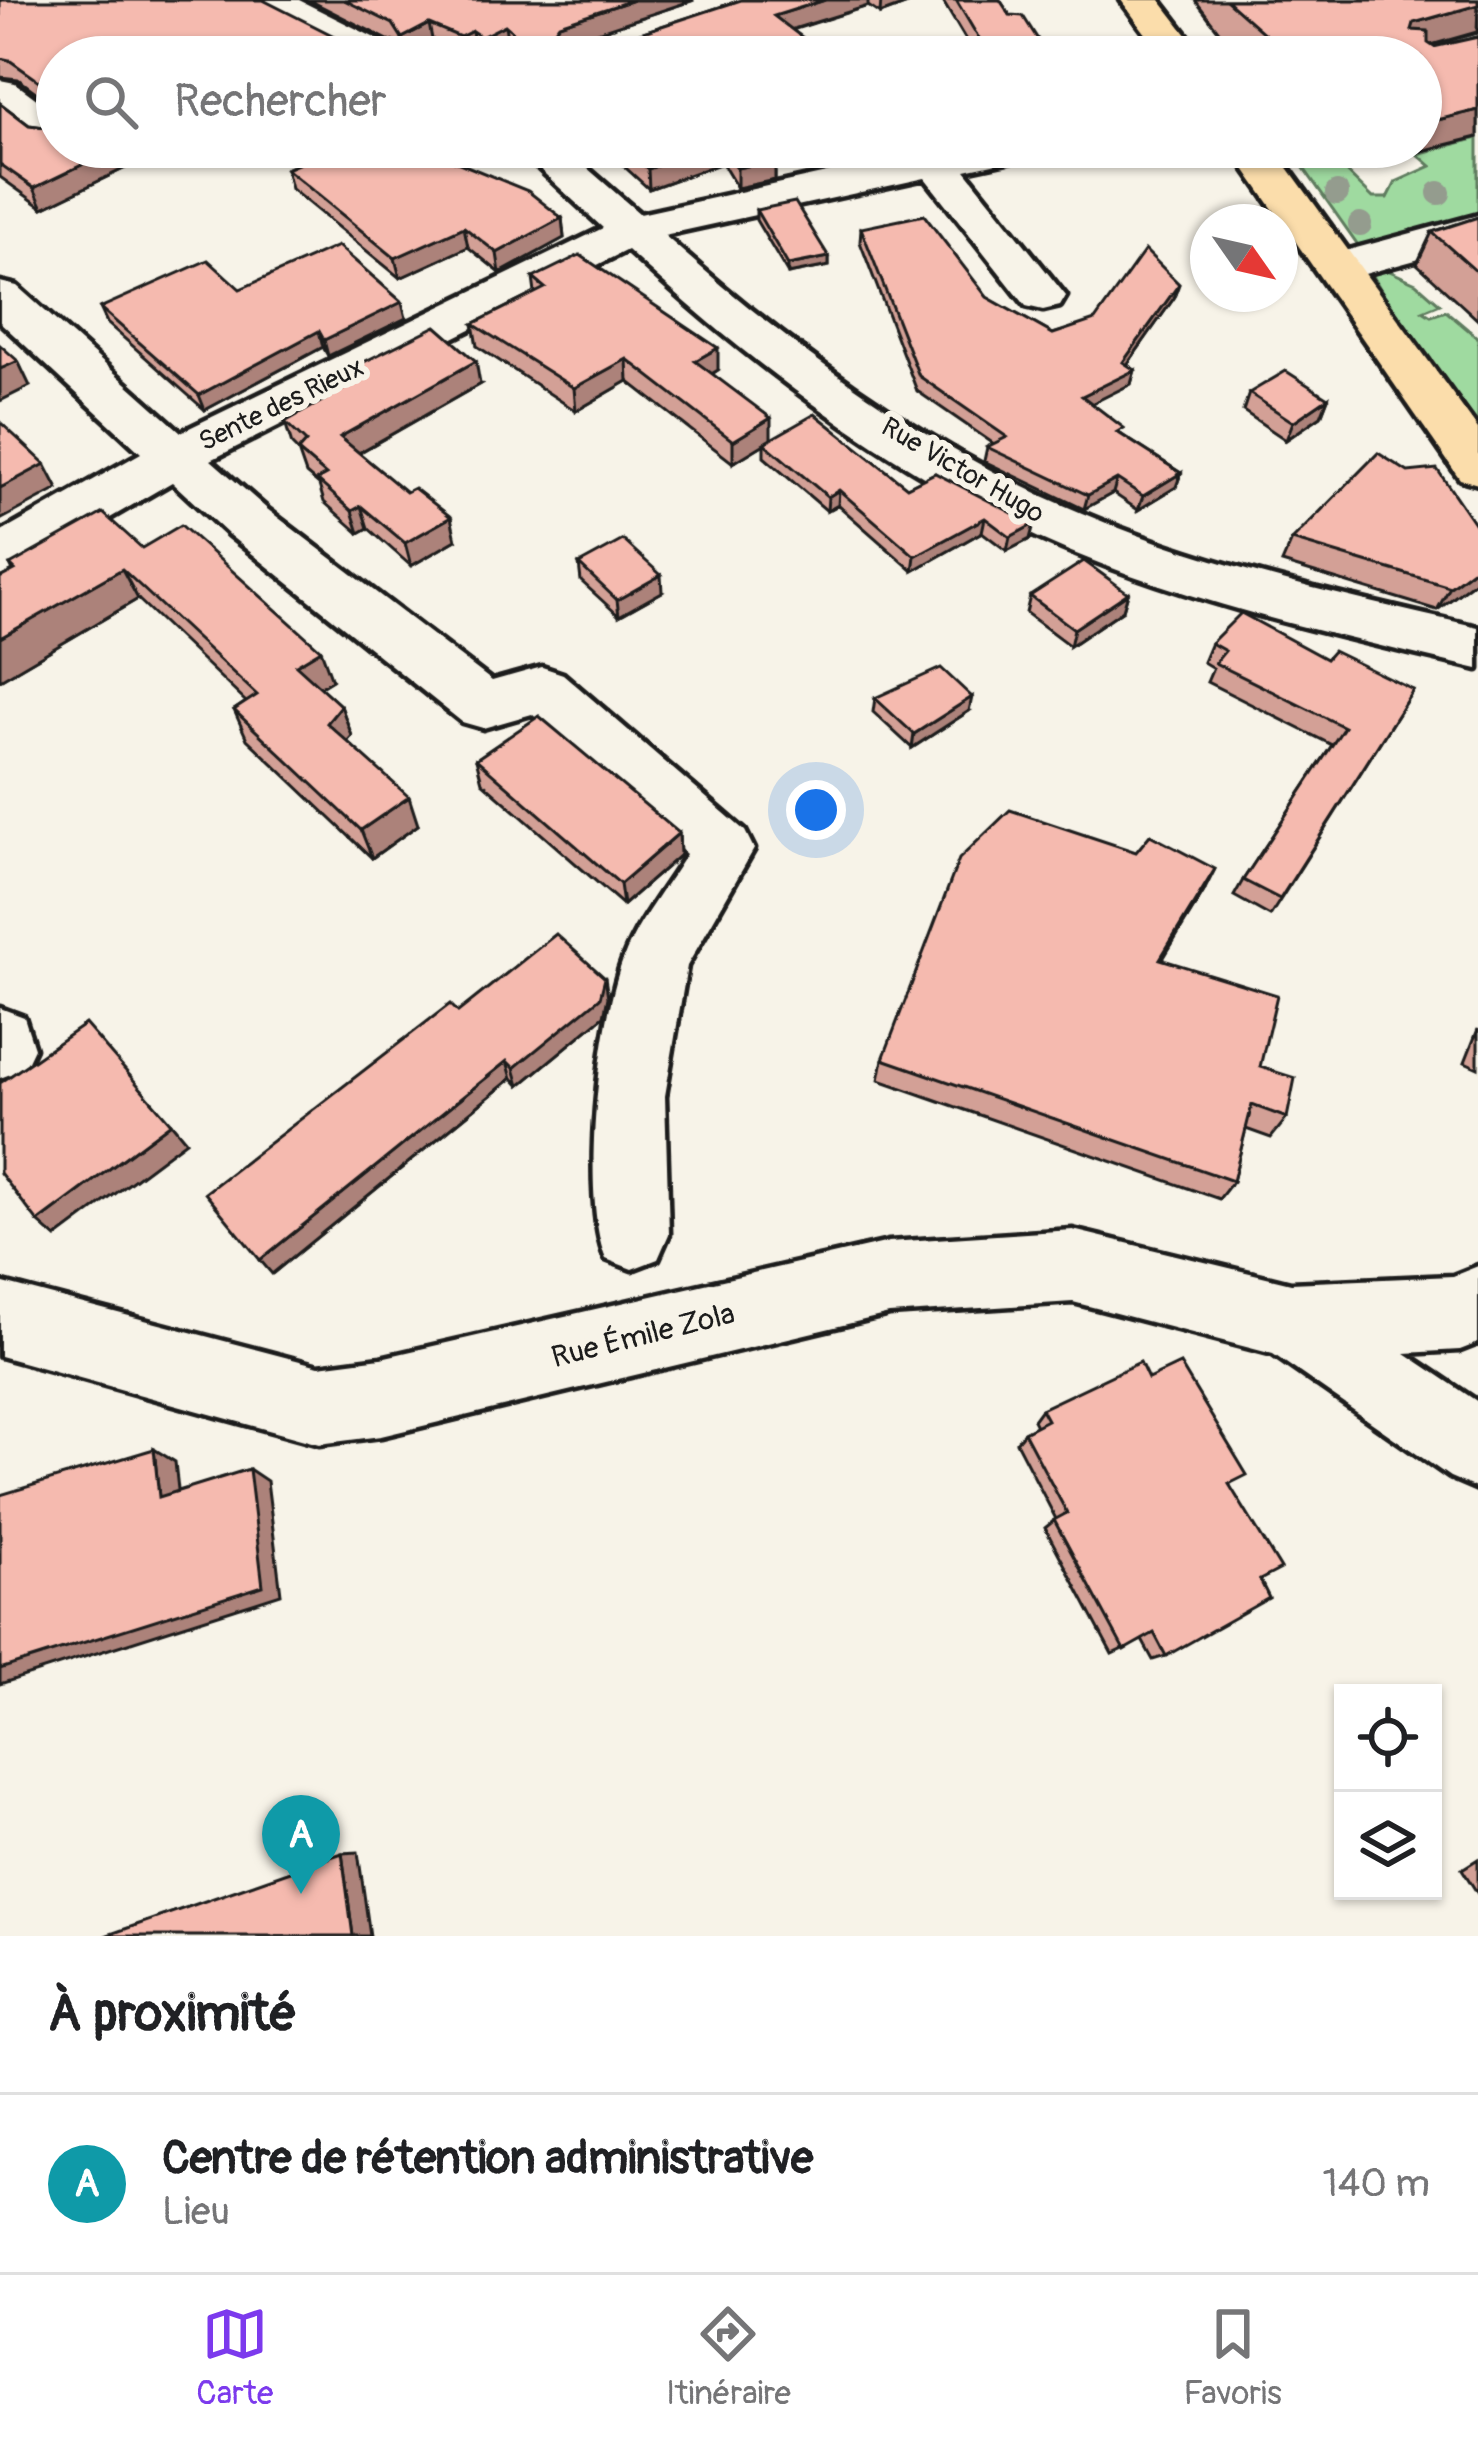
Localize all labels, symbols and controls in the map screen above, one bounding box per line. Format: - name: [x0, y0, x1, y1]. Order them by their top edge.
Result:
- search box: [36, 36, 1442, 168]
- icon: search: [78, 69, 144, 135]
- text: Rechercher: [174, 74, 387, 130]
- north arrow: [1190, 204, 1298, 312]
- street label: Sente des Rieux: [193, 350, 369, 459]
- street label: Rue Victor Hugo: [875, 410, 1050, 530]
- your location: [786, 780, 846, 840]
- street label: Rue Émile Zola: [548, 1295, 739, 1376]
- map controls: [1334, 1684, 1442, 1900]
- button: locate: [1334, 1684, 1442, 1792]
- button: layers: [1334, 1792, 1442, 1900]
- pin: A: [262, 1795, 340, 1894]
- text: À proximité: [48, 1982, 297, 2046]
- text: Centre de rétention administrative: [162, 2131, 813, 2187]
- text: A: [74, 2159, 100, 2208]
- text: 140 m: [1322, 2159, 1430, 2208]
- text: Lieu: [162, 2187, 230, 2236]
- tab: Carte: [196, 2301, 273, 2414]
- tab: Itinéraire: [666, 2301, 791, 2414]
- tab: Favoris: [1183, 2301, 1282, 2414]

